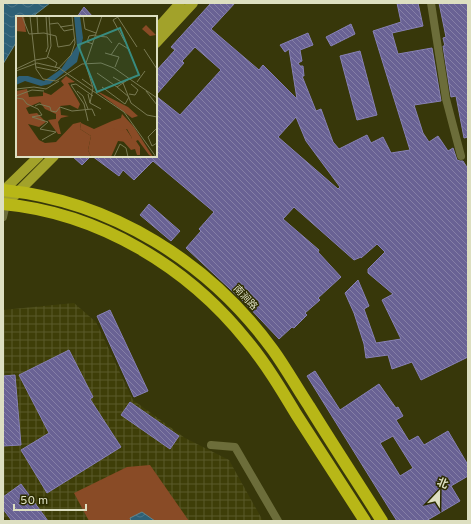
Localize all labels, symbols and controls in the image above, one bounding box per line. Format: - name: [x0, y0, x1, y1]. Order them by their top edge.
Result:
- inset map: [16, 16, 157, 157]
- street label: 南涧路: [230, 283, 260, 313]
- north arrow: [419, 472, 459, 512]
- text: 北: [435, 475, 450, 492]
- scale bar: [14, 486, 86, 512]
- text: 50 m: [20, 493, 48, 509]

